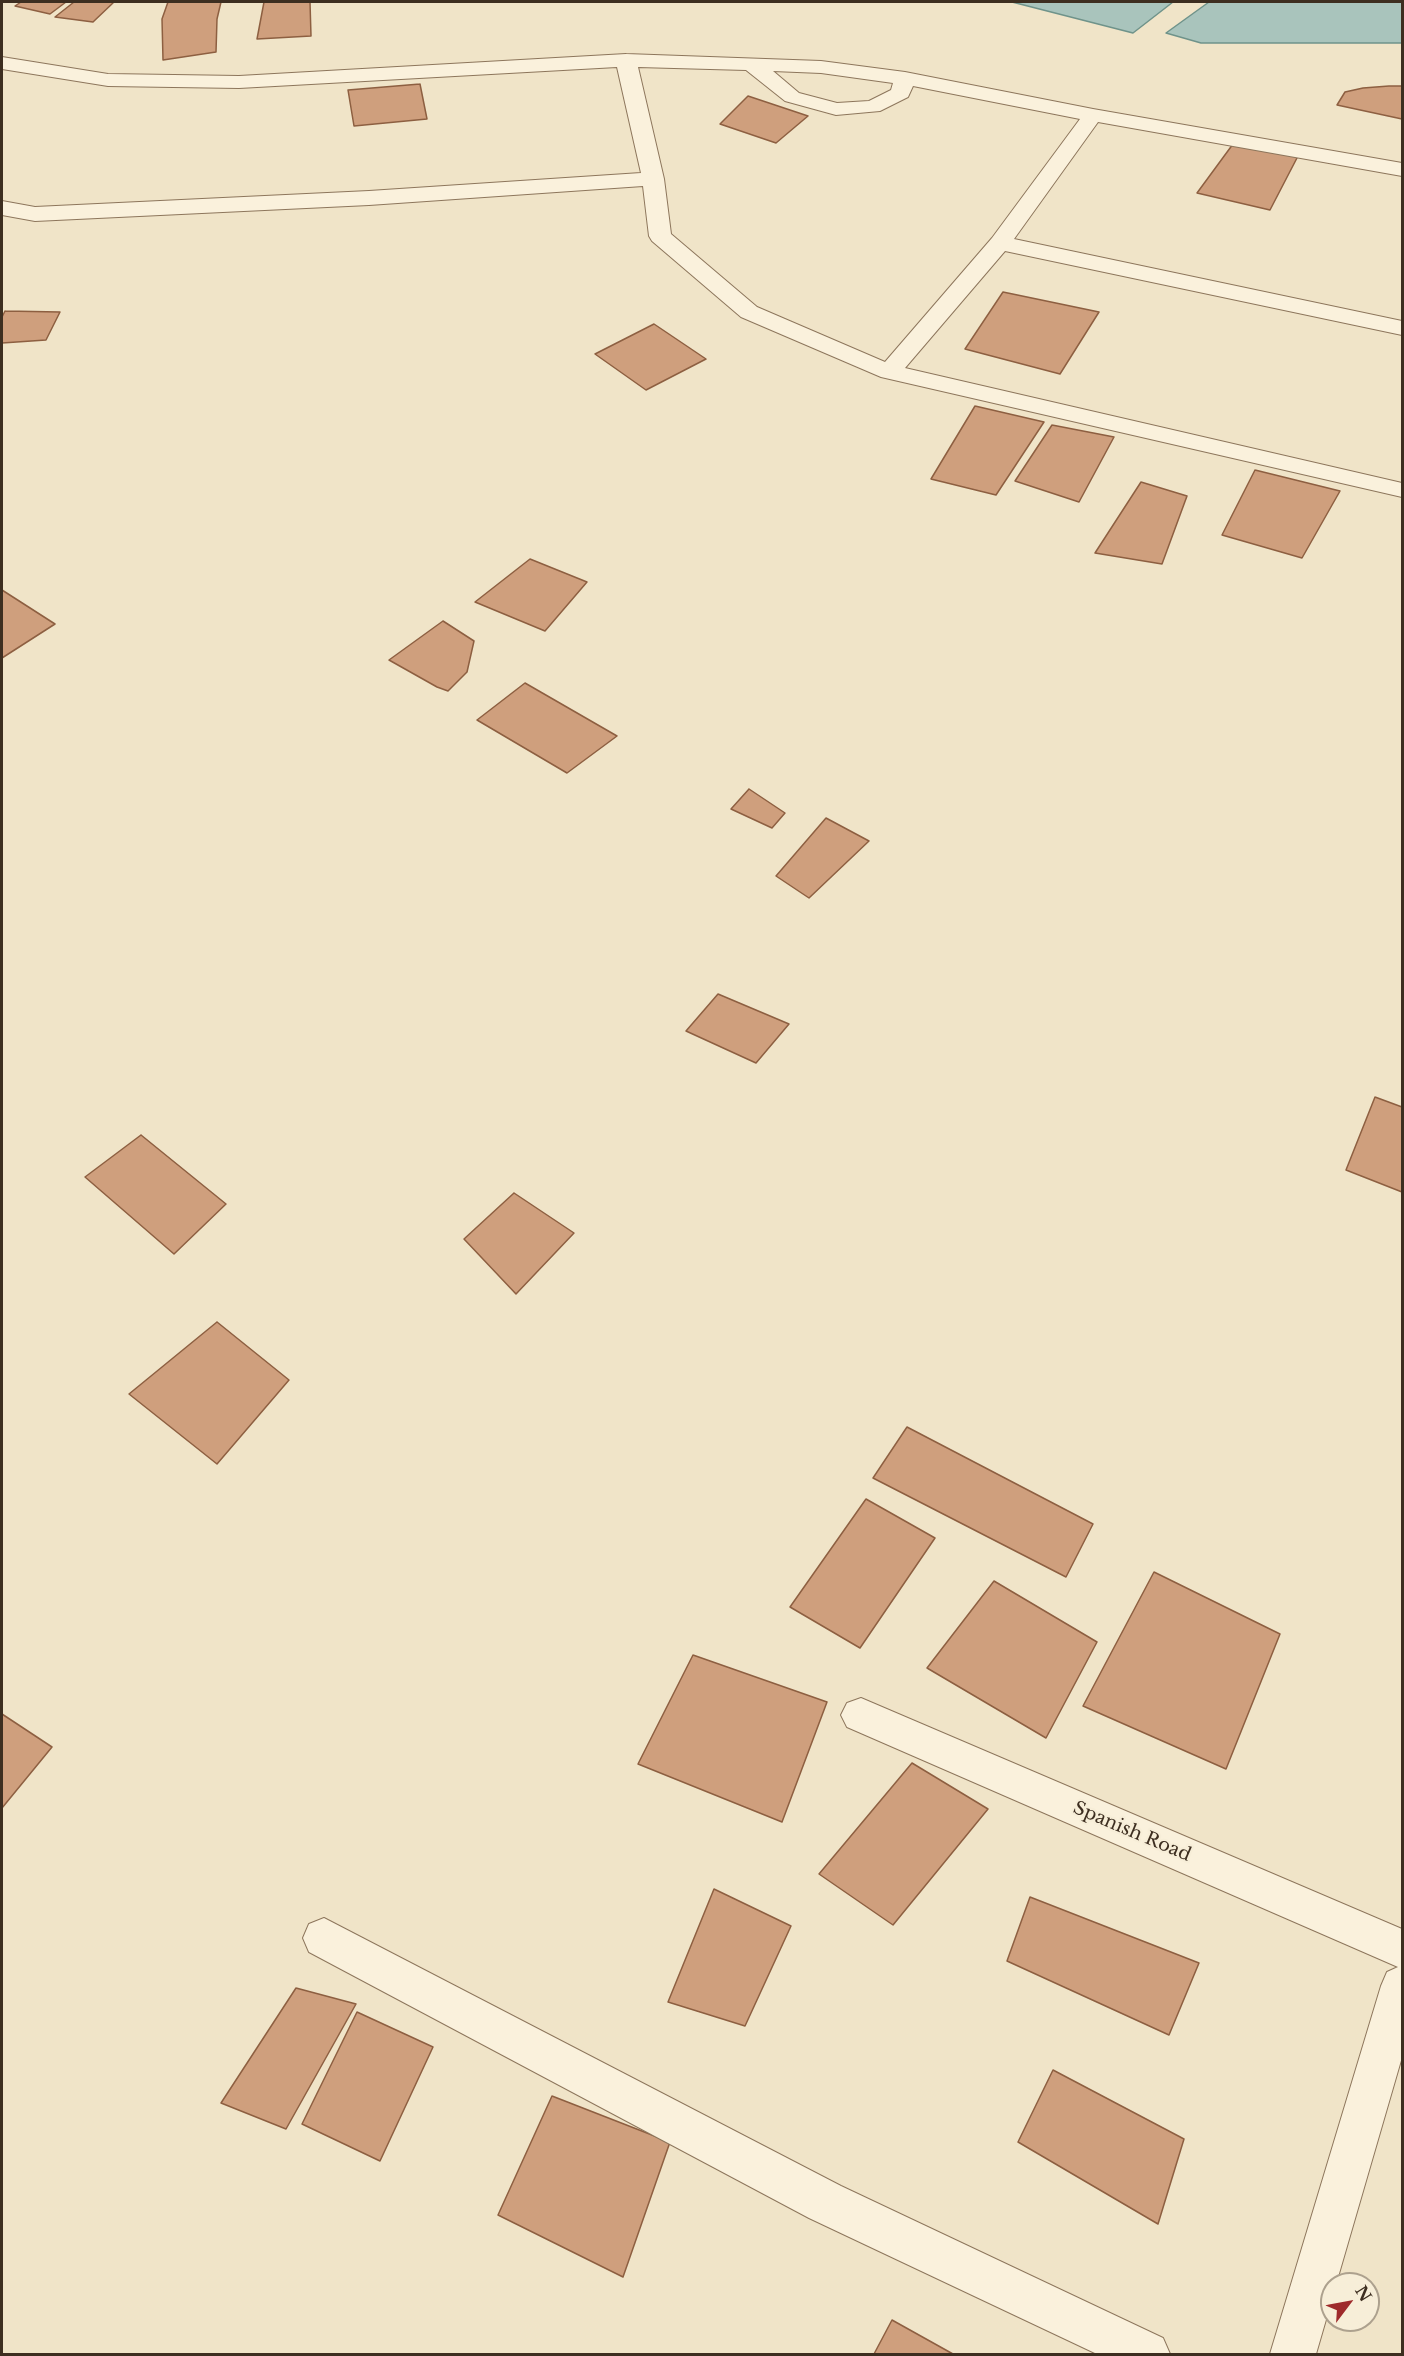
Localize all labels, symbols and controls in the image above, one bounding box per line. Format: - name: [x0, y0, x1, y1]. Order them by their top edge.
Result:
- street label: Spanish Road: [1070, 1797, 1194, 1867]
- north arrow: [1320, 2272, 1380, 2332]
- text: N: [1351, 2282, 1376, 2305]

